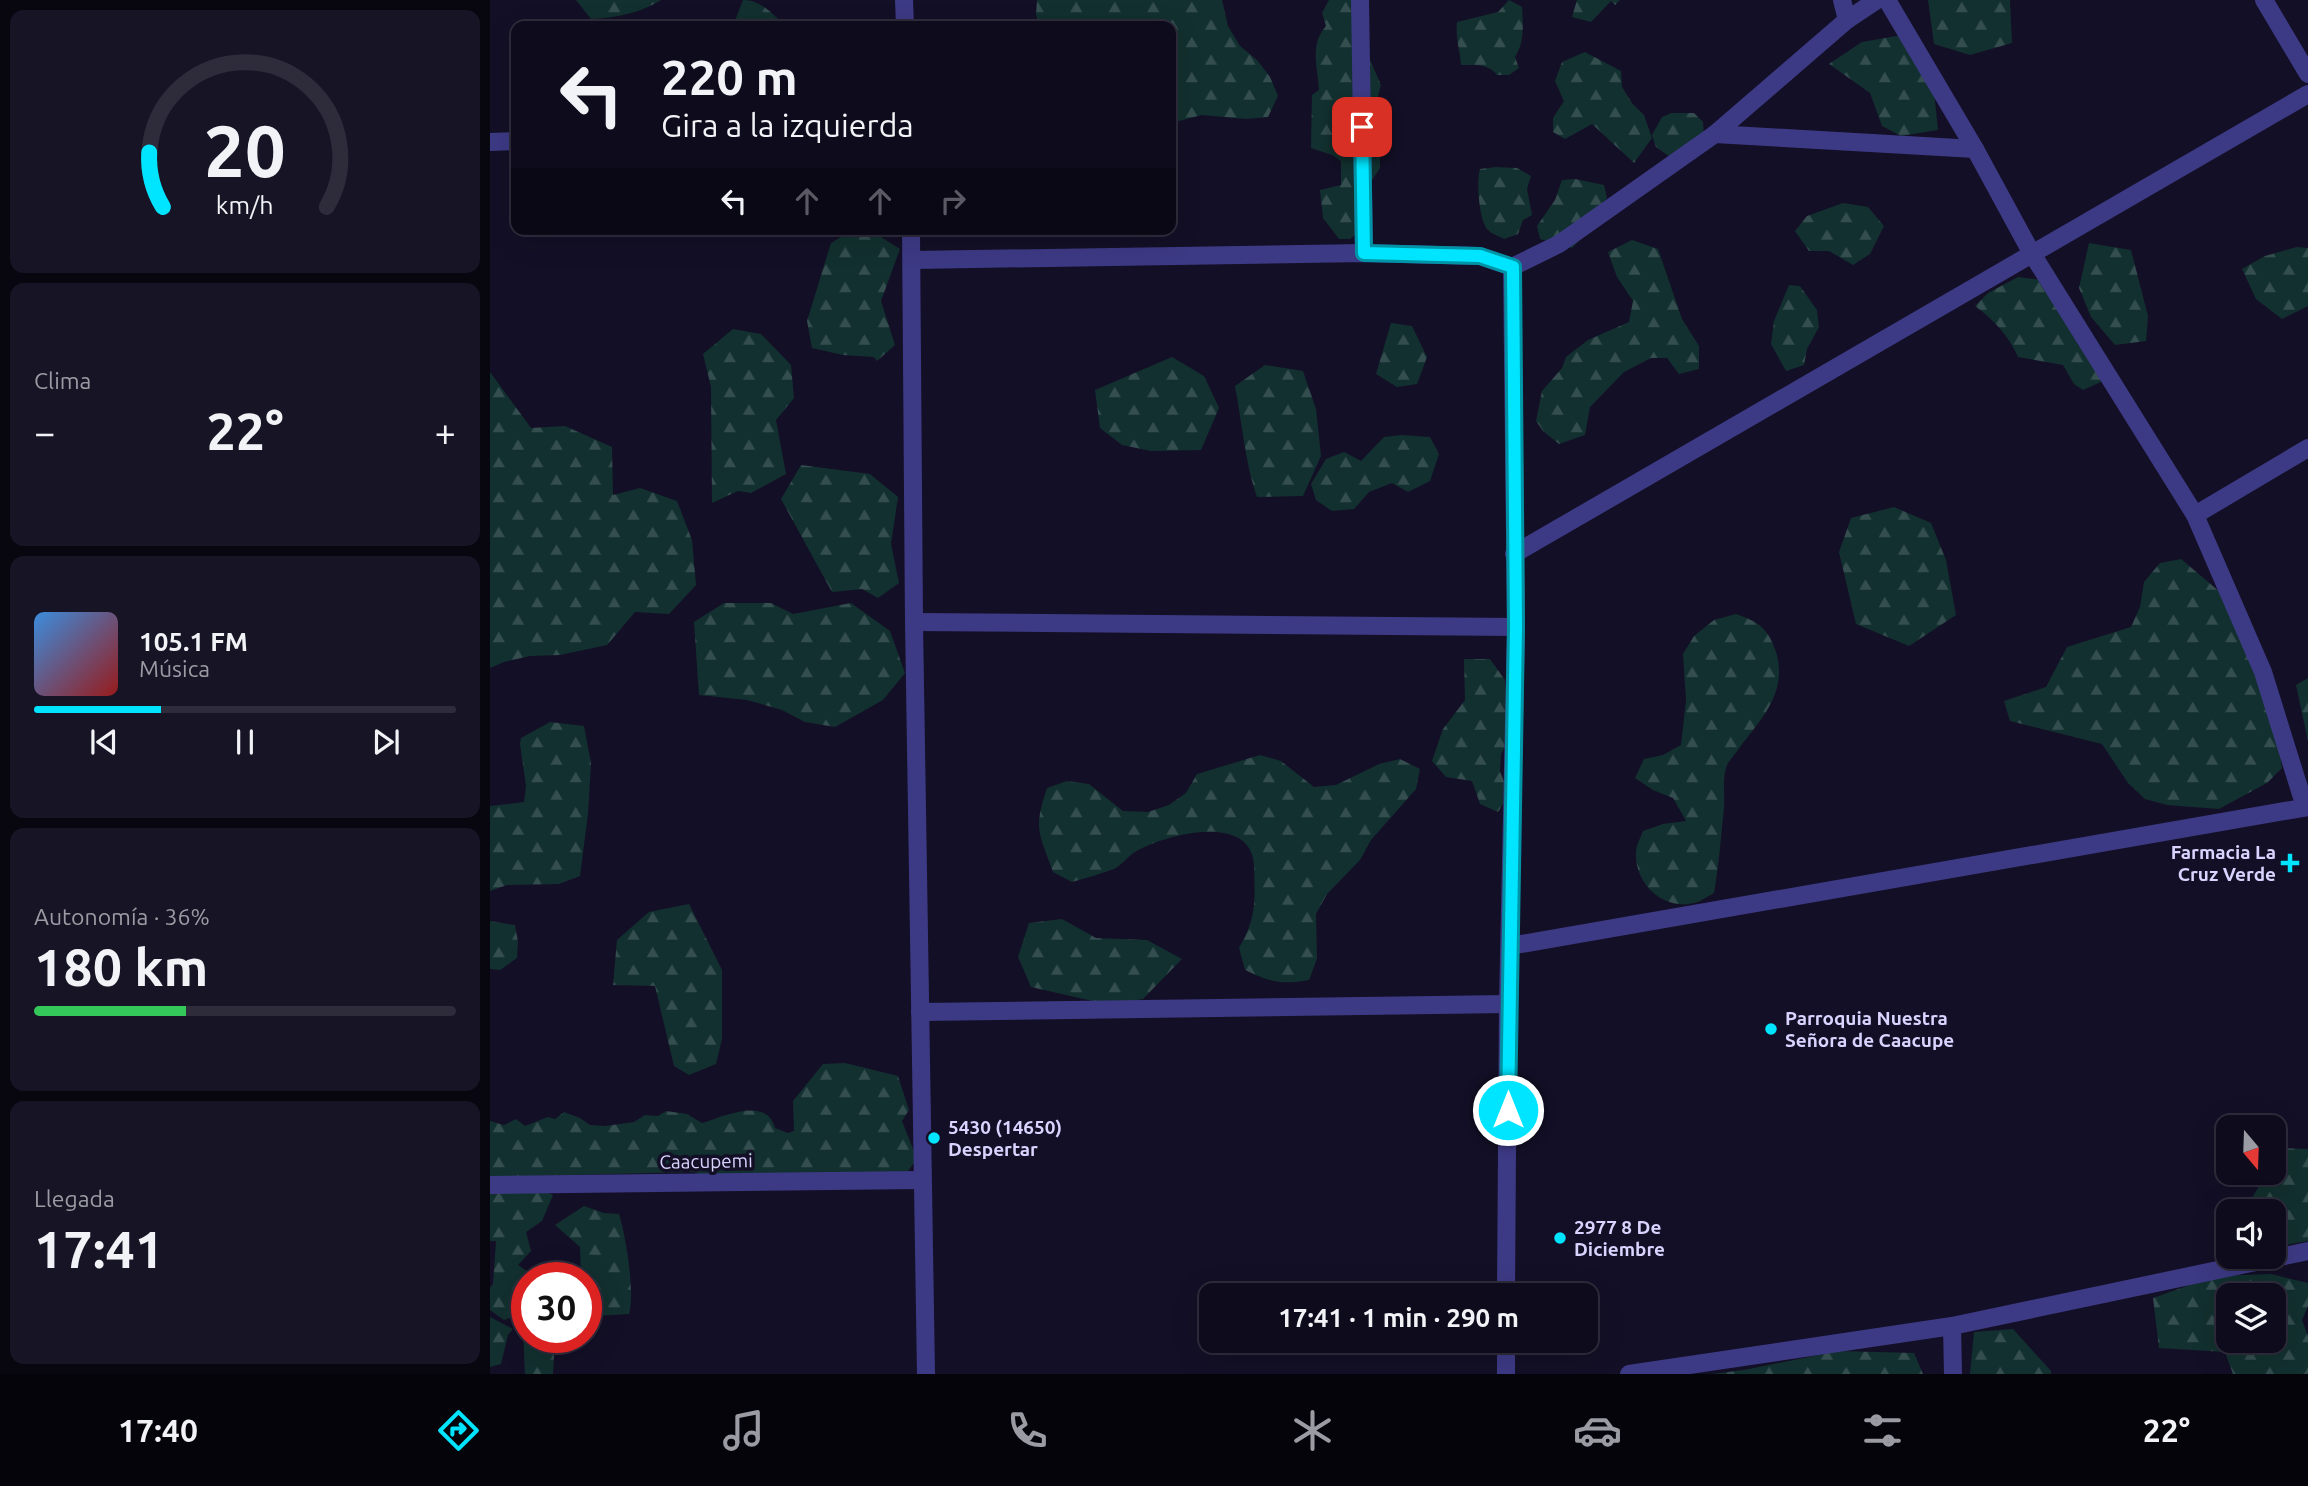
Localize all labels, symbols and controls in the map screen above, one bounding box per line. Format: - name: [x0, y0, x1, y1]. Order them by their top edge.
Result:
- icon: left: [546, 49, 637, 140]
- text: 220 m: [661, 49, 798, 104]
- pin: [1332, 97, 1392, 157]
- text: Gira a la izquierda: [661, 107, 914, 143]
- icon: arrive: [1343, 108, 1381, 146]
- text: 20: [204, 110, 286, 192]
- icon: left: [715, 182, 753, 220]
- icon: ahead: [788, 182, 826, 220]
- icon: ahead: [861, 182, 899, 220]
- icon: right: [934, 182, 972, 220]
- text: km/h: [216, 191, 274, 219]
- text: Clima: [34, 368, 91, 393]
- text: 22°: [206, 402, 284, 460]
- text: −: [34, 411, 55, 453]
- text: +: [435, 411, 456, 453]
- text: 105.1 FM: [139, 627, 248, 656]
- text: Música: [139, 656, 210, 681]
- icon: previous: [85, 723, 123, 761]
- icon: pause: [226, 723, 264, 761]
- icon: next: [367, 723, 405, 761]
- place label: Farmacia La Cruz Verde: [2171, 841, 2276, 885]
- marker: Farmacia La Cruz Verde: [2282, 855, 2298, 871]
- text: Autonomía · 36%: [34, 904, 210, 929]
- text: 180 km: [34, 938, 208, 996]
- place label: Parroquia Nuestra Señora de Caacupe: [1785, 1007, 1954, 1051]
- marker: Parroquia Nuestra Señora de Caacupe: [1763, 1021, 1779, 1037]
- position arrow: [1471, 1073, 1545, 1147]
- north arrow: [2216, 1115, 2286, 1185]
- map controls: [2216, 1115, 2286, 1353]
- place label: 5430 (14650) Despertar: [948, 1116, 1062, 1160]
- marker: 5430 (14650) Despertar: [926, 1130, 942, 1146]
- street label: Caacupemi: [659, 1149, 753, 1173]
- text: Llegada: [34, 1186, 115, 1211]
- button: sound: [2216, 1199, 2286, 1269]
- place label: 2977 8 De Diciembre: [1574, 1216, 1665, 1260]
- text: 17:41: [34, 1220, 164, 1278]
- marker: 2977 8 De Diciembre: [1552, 1230, 1568, 1246]
- speed limit sign: 30: [511, 1262, 602, 1353]
- button: layers: [2216, 1283, 2286, 1353]
- text: 17:41 · 1 min · 290 m: [1278, 1303, 1519, 1332]
- icon: directions: [434, 1406, 483, 1455]
- icon: music: [719, 1406, 768, 1455]
- icon: phone: [1003, 1406, 1052, 1455]
- icon: climate: [1288, 1406, 1337, 1455]
- icon: car: [1573, 1406, 1622, 1455]
- icon: filters: [1858, 1406, 1907, 1455]
- text: 17:40: [118, 1412, 198, 1448]
- text: 22°: [2143, 1412, 2190, 1448]

